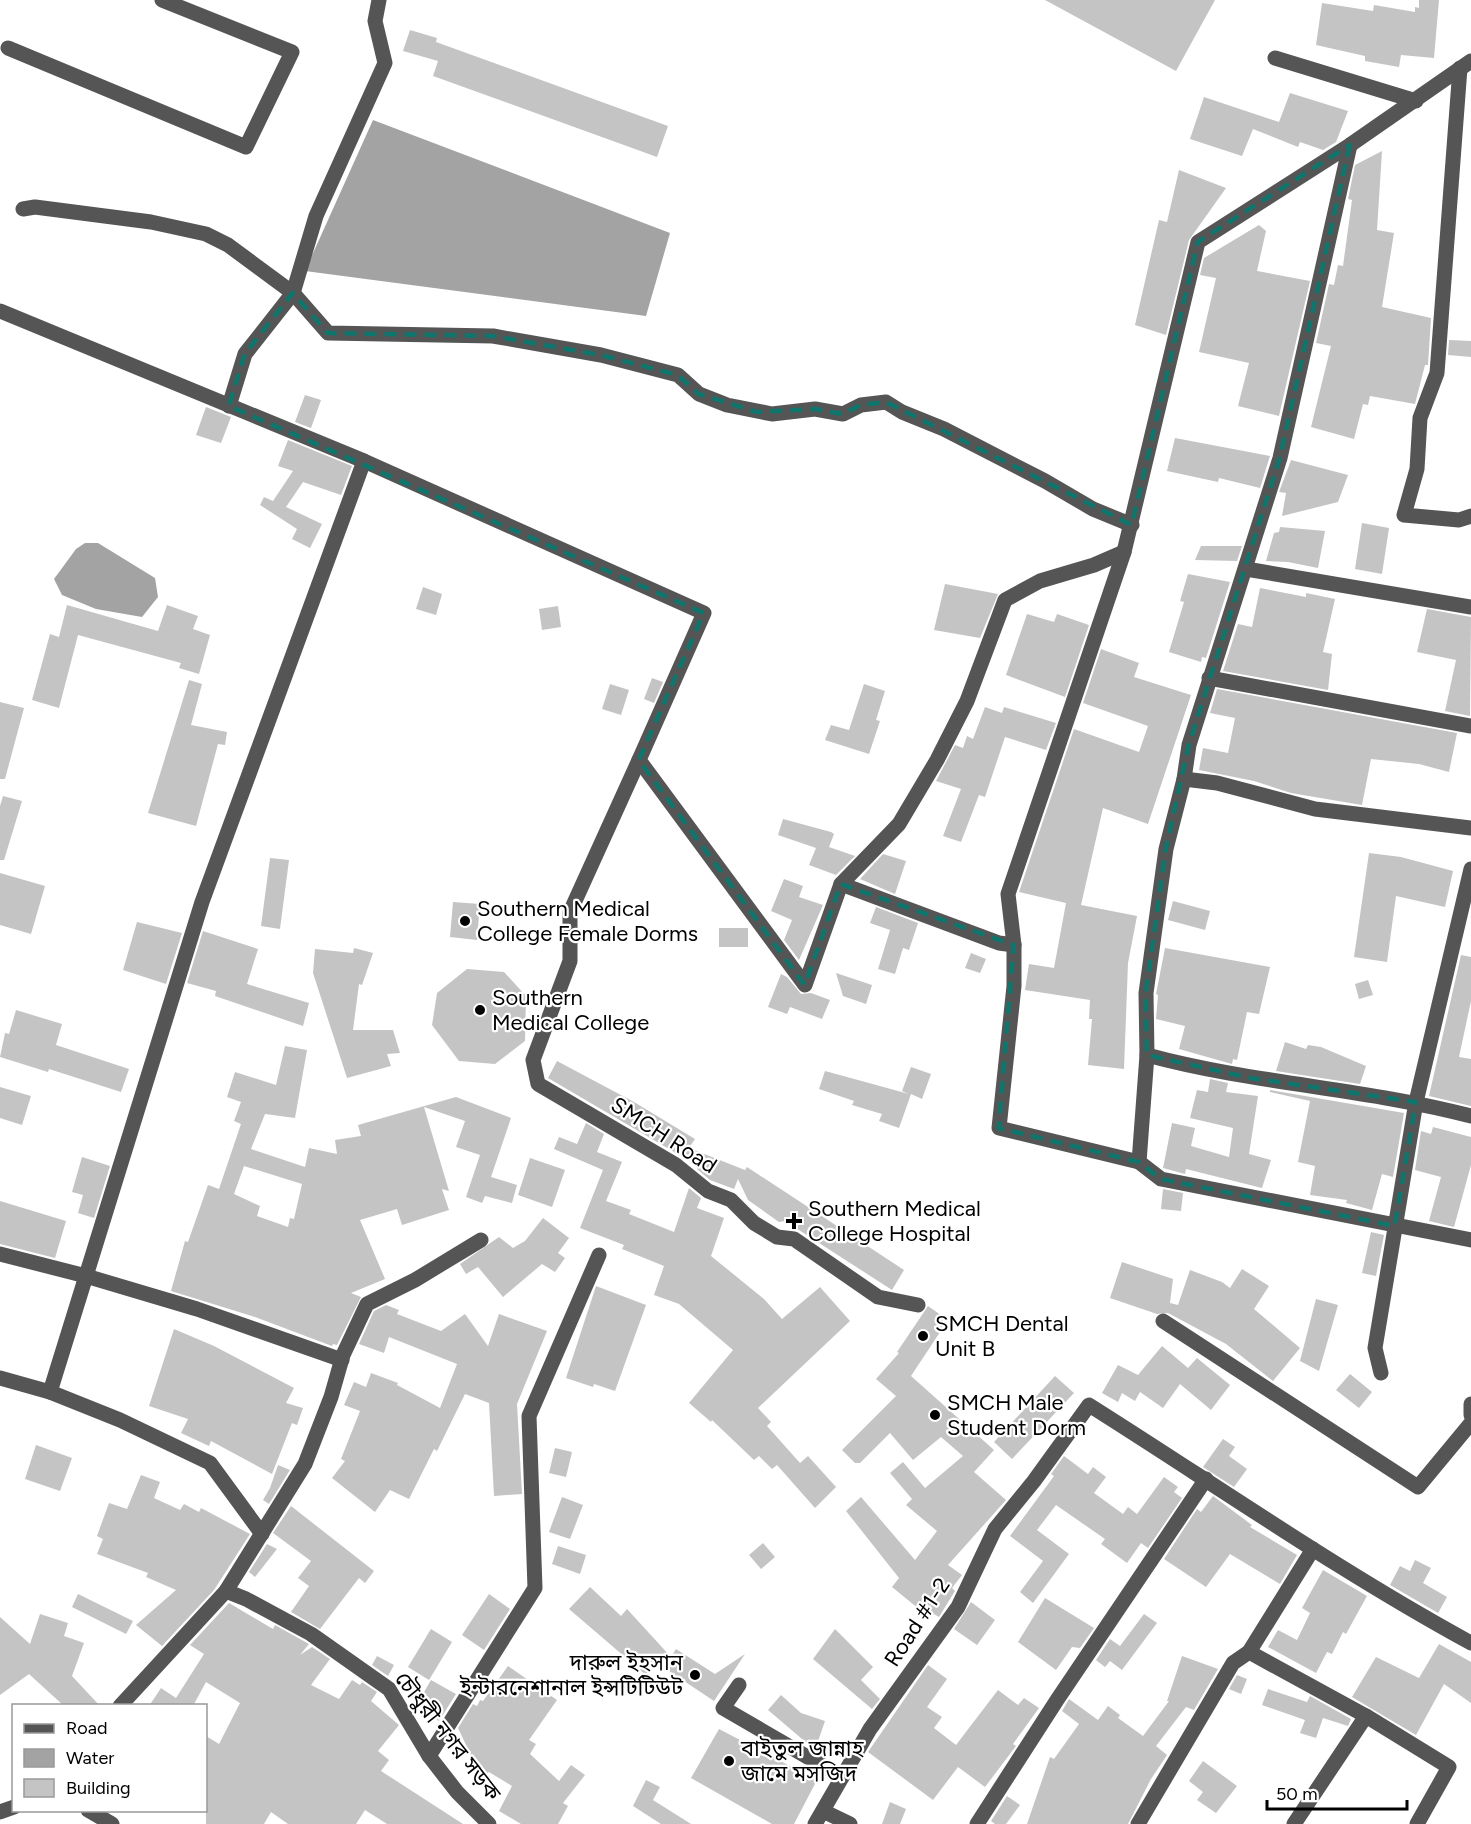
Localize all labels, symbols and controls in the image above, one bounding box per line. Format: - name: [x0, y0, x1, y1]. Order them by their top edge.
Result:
- place label: Southern Medical College Female Dorms: [477, 895, 698, 947]
- marker: Southern Medical College Female Dorms: [458, 914, 472, 928]
- place label: Southern Medical College: [492, 984, 649, 1036]
- marker: Southern Medical College: [473, 1003, 487, 1017]
- street label: SMCH Road: [606, 1091, 722, 1179]
- place label: Southern Medical College Hospital: [808, 1195, 981, 1247]
- marker: Southern Medical College Hospital: [785, 1212, 803, 1230]
- place label: SMCH Dental Unit B: [935, 1310, 1069, 1362]
- marker: SMCH Dental Unit B: [916, 1329, 930, 1343]
- place label: SMCH Male Student Dorm: [947, 1389, 1086, 1441]
- marker: SMCH Male Student Dorm: [928, 1408, 942, 1422]
- street label: Road #1-2: [878, 1573, 956, 1671]
- place label: দারুল ইহসান ইন্টারনেশানাল ইন্সটিটিউট: [459, 1649, 684, 1701]
- street label: চৌধুরী নগর সড়ক: [389, 1666, 507, 1806]
- marker: দারুল ইহসান ইন্টারনেশানাল ইন্সটিটিউট: [688, 1668, 702, 1682]
- legend: [12, 1704, 207, 1812]
- text: Road: [66, 1717, 107, 1739]
- place label: বাইতুল জান্নাহ জামে মসজিদ: [740, 1735, 864, 1787]
- text: Water: [66, 1747, 114, 1769]
- marker: বাইতুল জান্নাহ জামে মসজিদ: [722, 1754, 736, 1768]
- scale bar: [1267, 1773, 1406, 1811]
- text: Building: [66, 1777, 131, 1799]
- text: 50 m: [1276, 1783, 1318, 1805]

